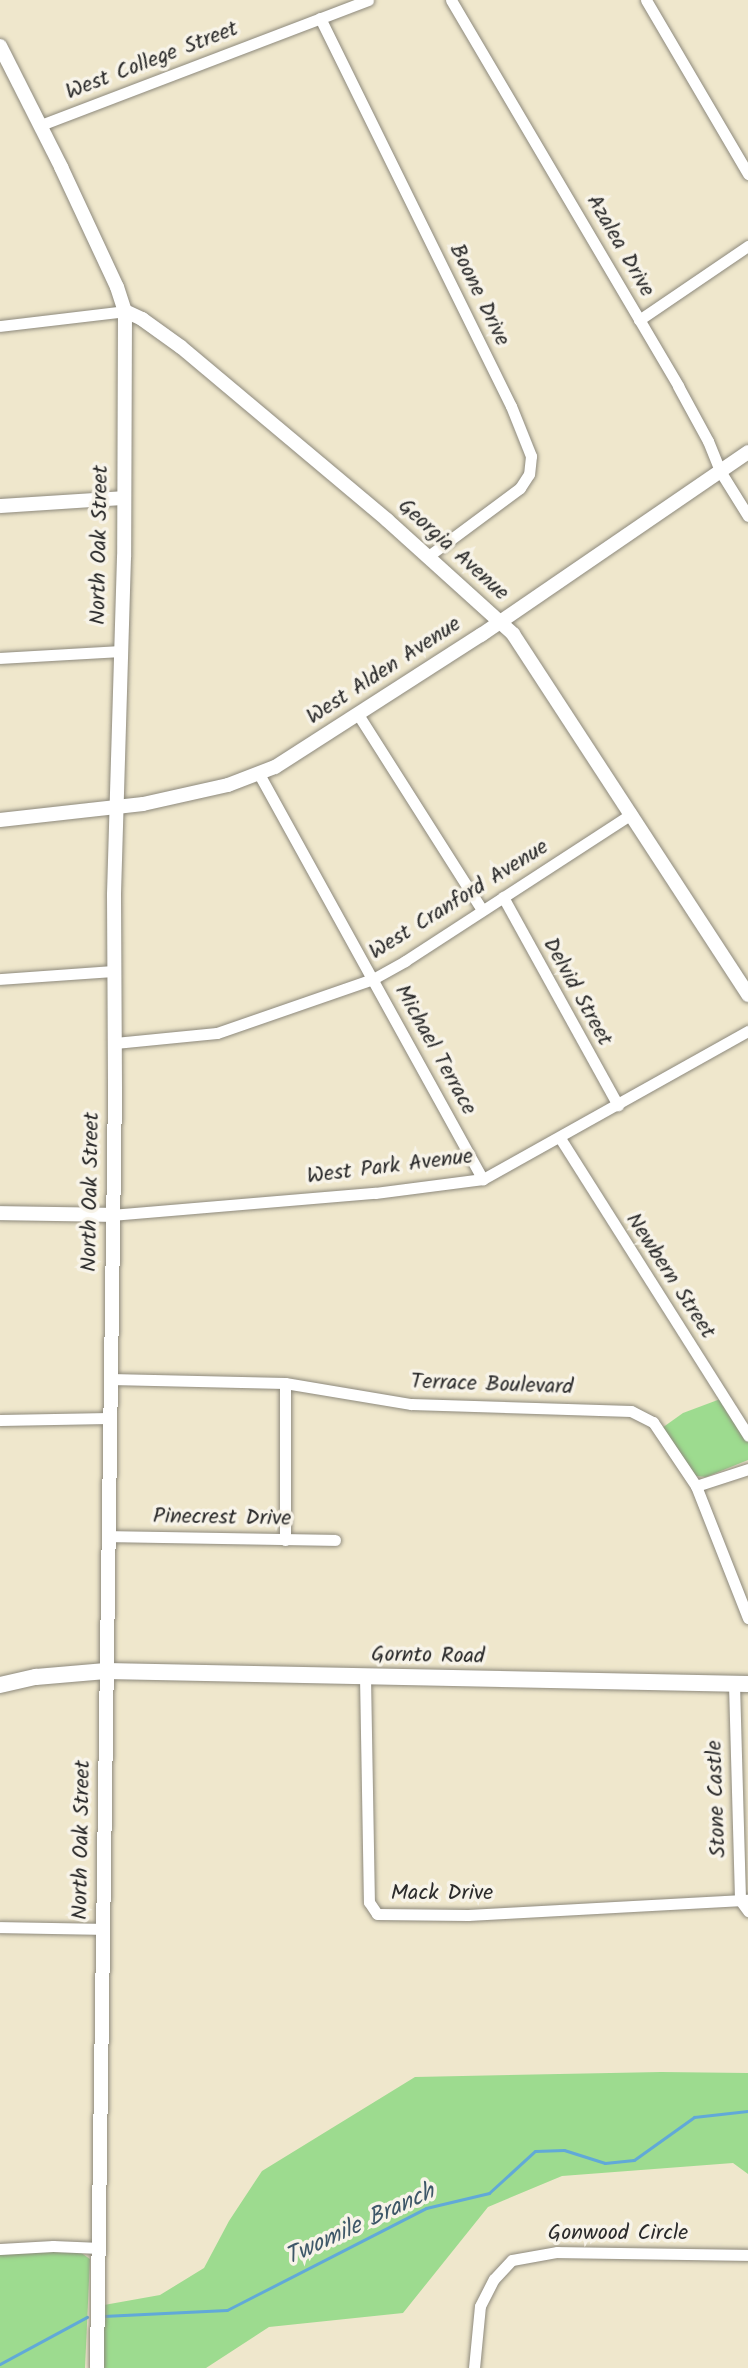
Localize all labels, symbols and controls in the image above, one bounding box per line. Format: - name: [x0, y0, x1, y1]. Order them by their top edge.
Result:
- street label: West College Street: [62, 16, 242, 106]
- street label: Azalea Drive: [580, 190, 660, 302]
- street label: Boone Drive: [443, 240, 515, 350]
- street label: North Oak Street: [85, 465, 115, 625]
- street label: Georgia Avenue: [392, 493, 514, 607]
- street label: West Alden Avenue: [302, 611, 466, 731]
- street label: West Cranford Avenue: [364, 834, 554, 966]
- street label: Delvid Street: [536, 933, 618, 1051]
- street label: Michael Terrace: [388, 980, 482, 1120]
- street label: North Oak Street: [76, 1112, 106, 1272]
- street label: West Park Avenue: [305, 1144, 475, 1190]
- street label: Newbern Street: [620, 1208, 720, 1344]
- street label: Terrace Boulevard: [410, 1369, 574, 1401]
- street label: Pinecrest Drive: [153, 1504, 291, 1532]
- street label: Gornto Road: [371, 1642, 485, 1670]
- street label: Stone Castle: [702, 1740, 732, 1858]
- street label: North Oak Street: [67, 1760, 97, 1920]
- street label: Mack Drive: [391, 1881, 493, 1907]
- water label: Twomile Branch: [281, 2178, 439, 2272]
- street label: Gonwood Circle: [548, 2221, 688, 2247]

